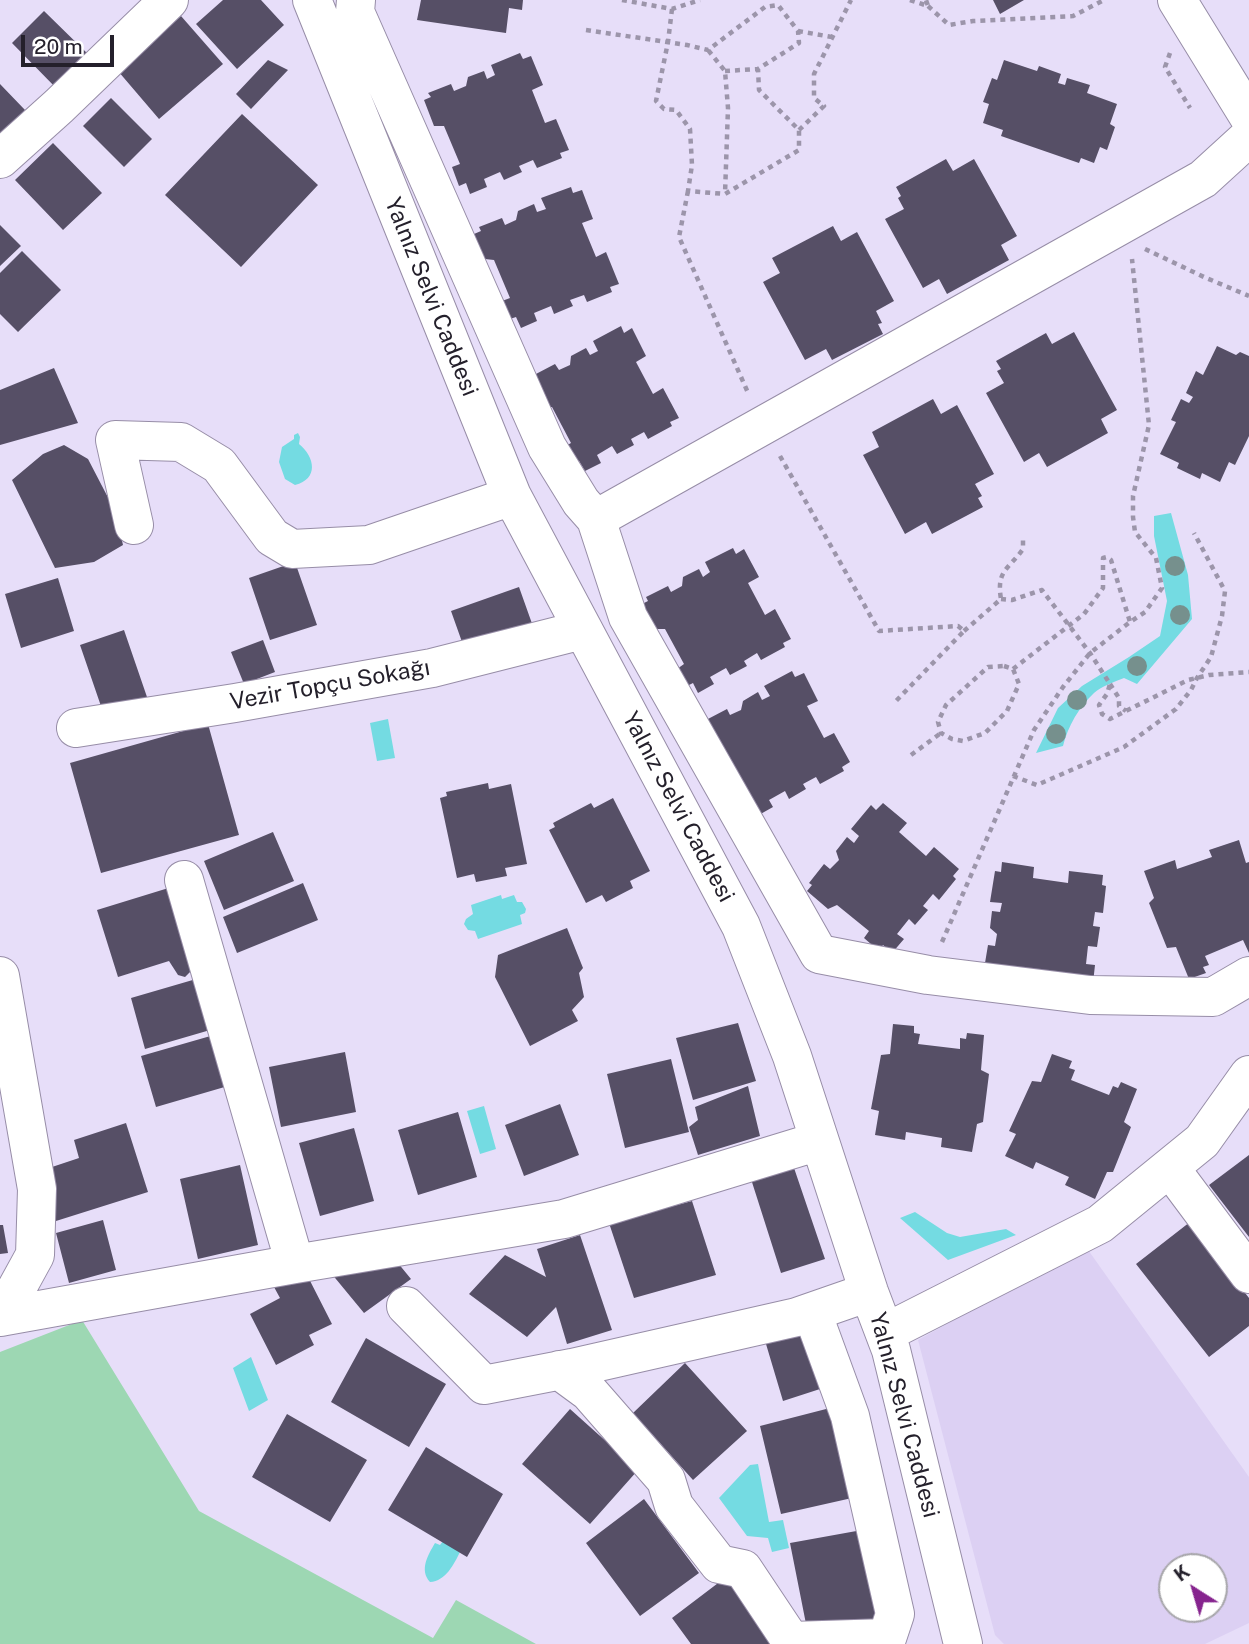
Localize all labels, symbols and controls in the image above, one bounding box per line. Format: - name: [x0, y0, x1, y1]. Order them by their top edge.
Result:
- scale bar: [24, 21, 117, 65]
- text: 20 m: [34, 34, 83, 59]
- street label: Yalnız Selvi Caddesi: [379, 194, 483, 400]
- street label: Vezir Topçu Sokağı: [228, 654, 432, 716]
- street label: Yalnız Selvi Caddesi: [616, 707, 740, 907]
- street label: Yalnız Selvi Caddesi: [863, 1309, 945, 1521]
- north arrow: [1158, 1553, 1228, 1623]
- text: K: [1170, 1560, 1194, 1586]

